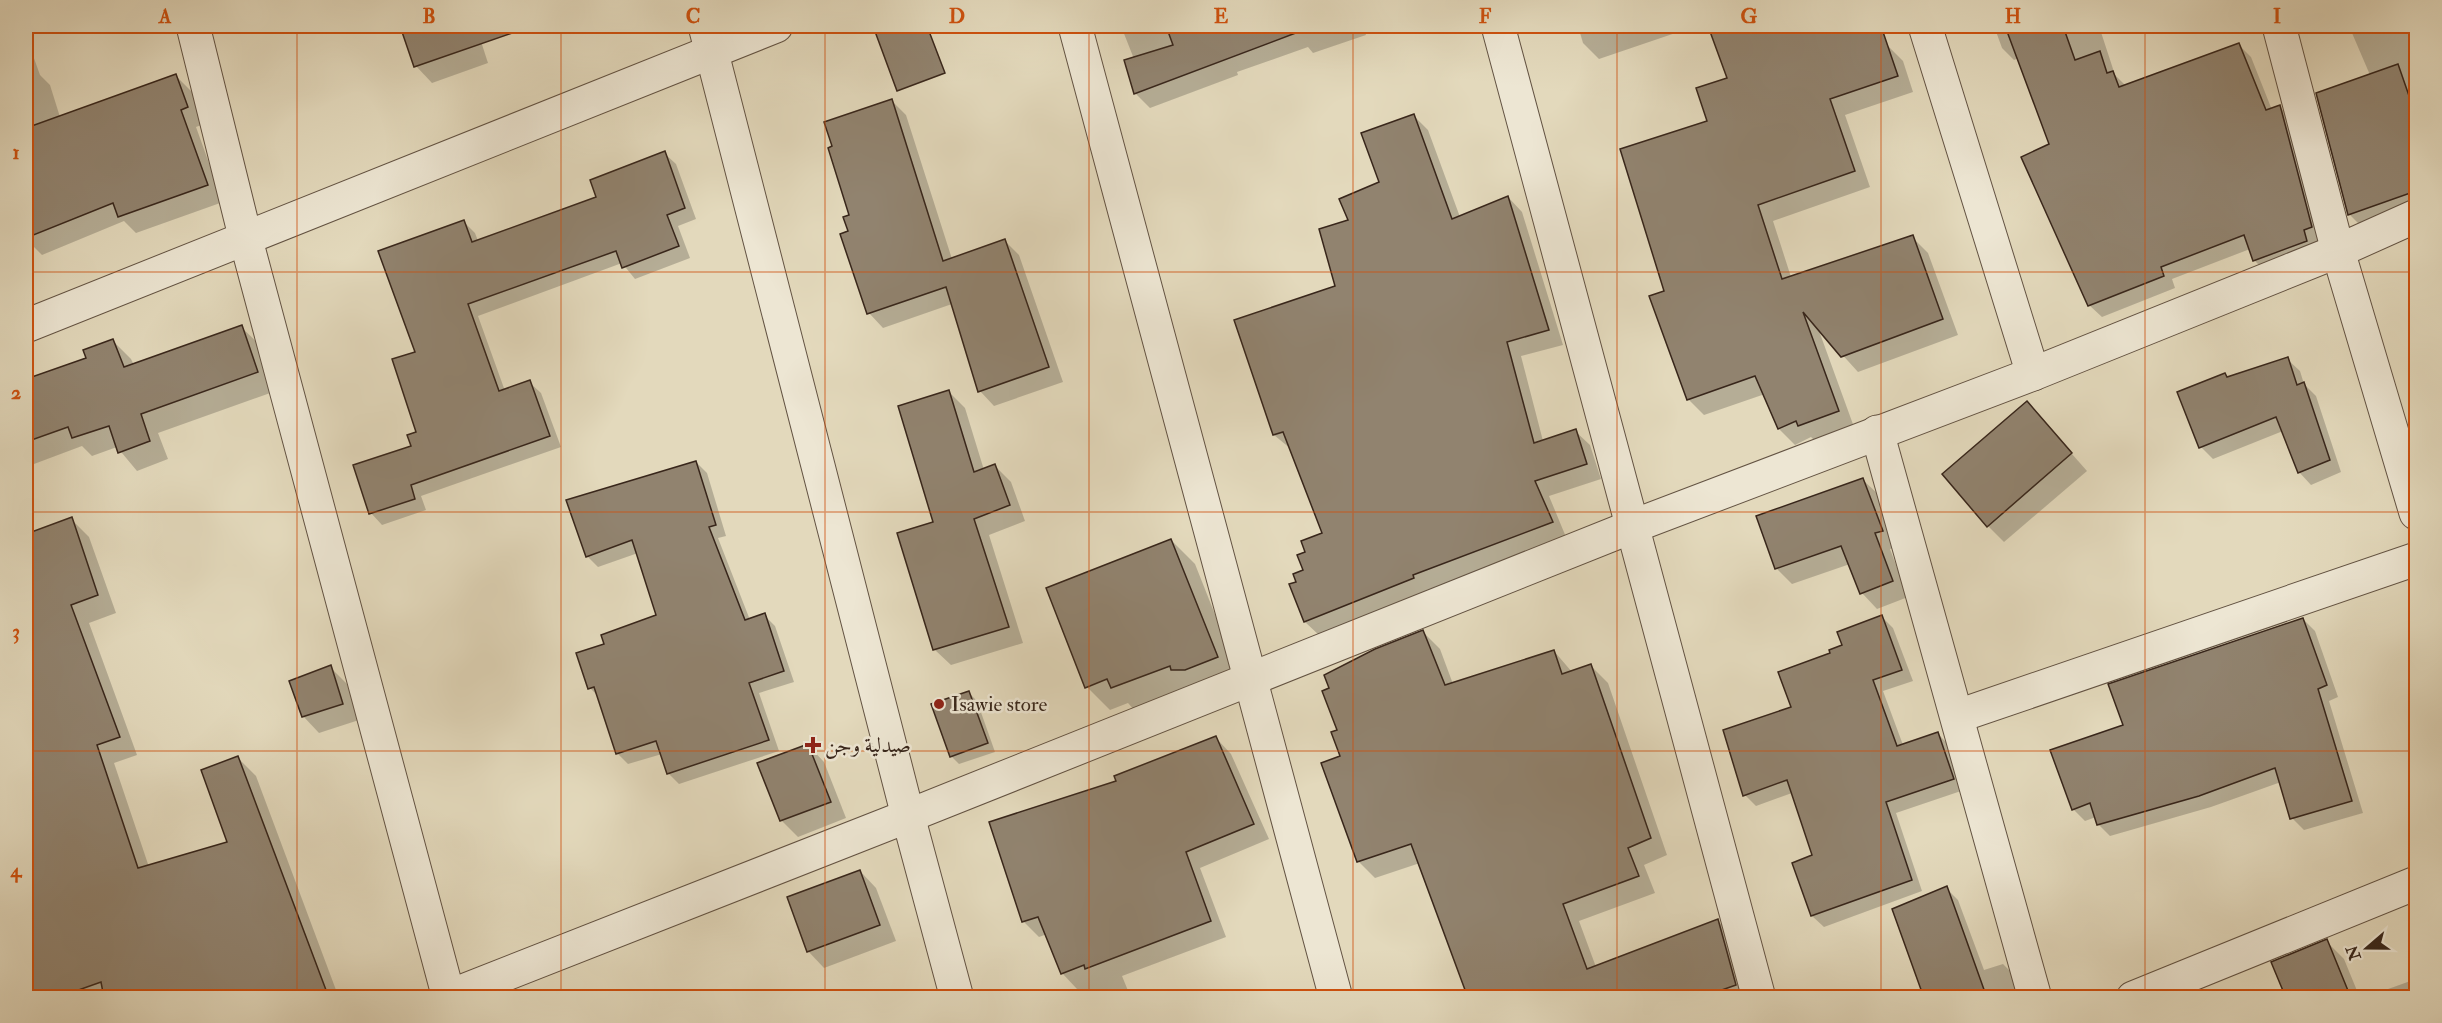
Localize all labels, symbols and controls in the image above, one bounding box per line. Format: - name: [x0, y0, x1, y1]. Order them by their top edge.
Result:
- text: A: [158, 4, 172, 29]
- text: B: [422, 4, 436, 29]
- text: C: [686, 4, 700, 29]
- text: D: [949, 4, 965, 29]
- text: E: [1214, 4, 1229, 29]
- text: F: [1479, 4, 1492, 29]
- text: G: [1741, 4, 1758, 29]
- text: H: [2005, 4, 2021, 29]
- text: I: [2273, 4, 2281, 29]
- text: 1: [12, 140, 20, 165]
- text: 2: [11, 380, 21, 405]
- text: 3: [12, 619, 20, 644]
- place label: Isawie store: [951, 691, 1048, 718]
- marker: Isawie store: [932, 697, 946, 711]
- place label: صيدلية وجن: [825, 732, 911, 759]
- marker: صيدلية وجن: [806, 738, 820, 752]
- text: 4: [10, 858, 23, 883]
- north arrow: [2337, 918, 2397, 978]
- text: N: [2342, 942, 2366, 964]

